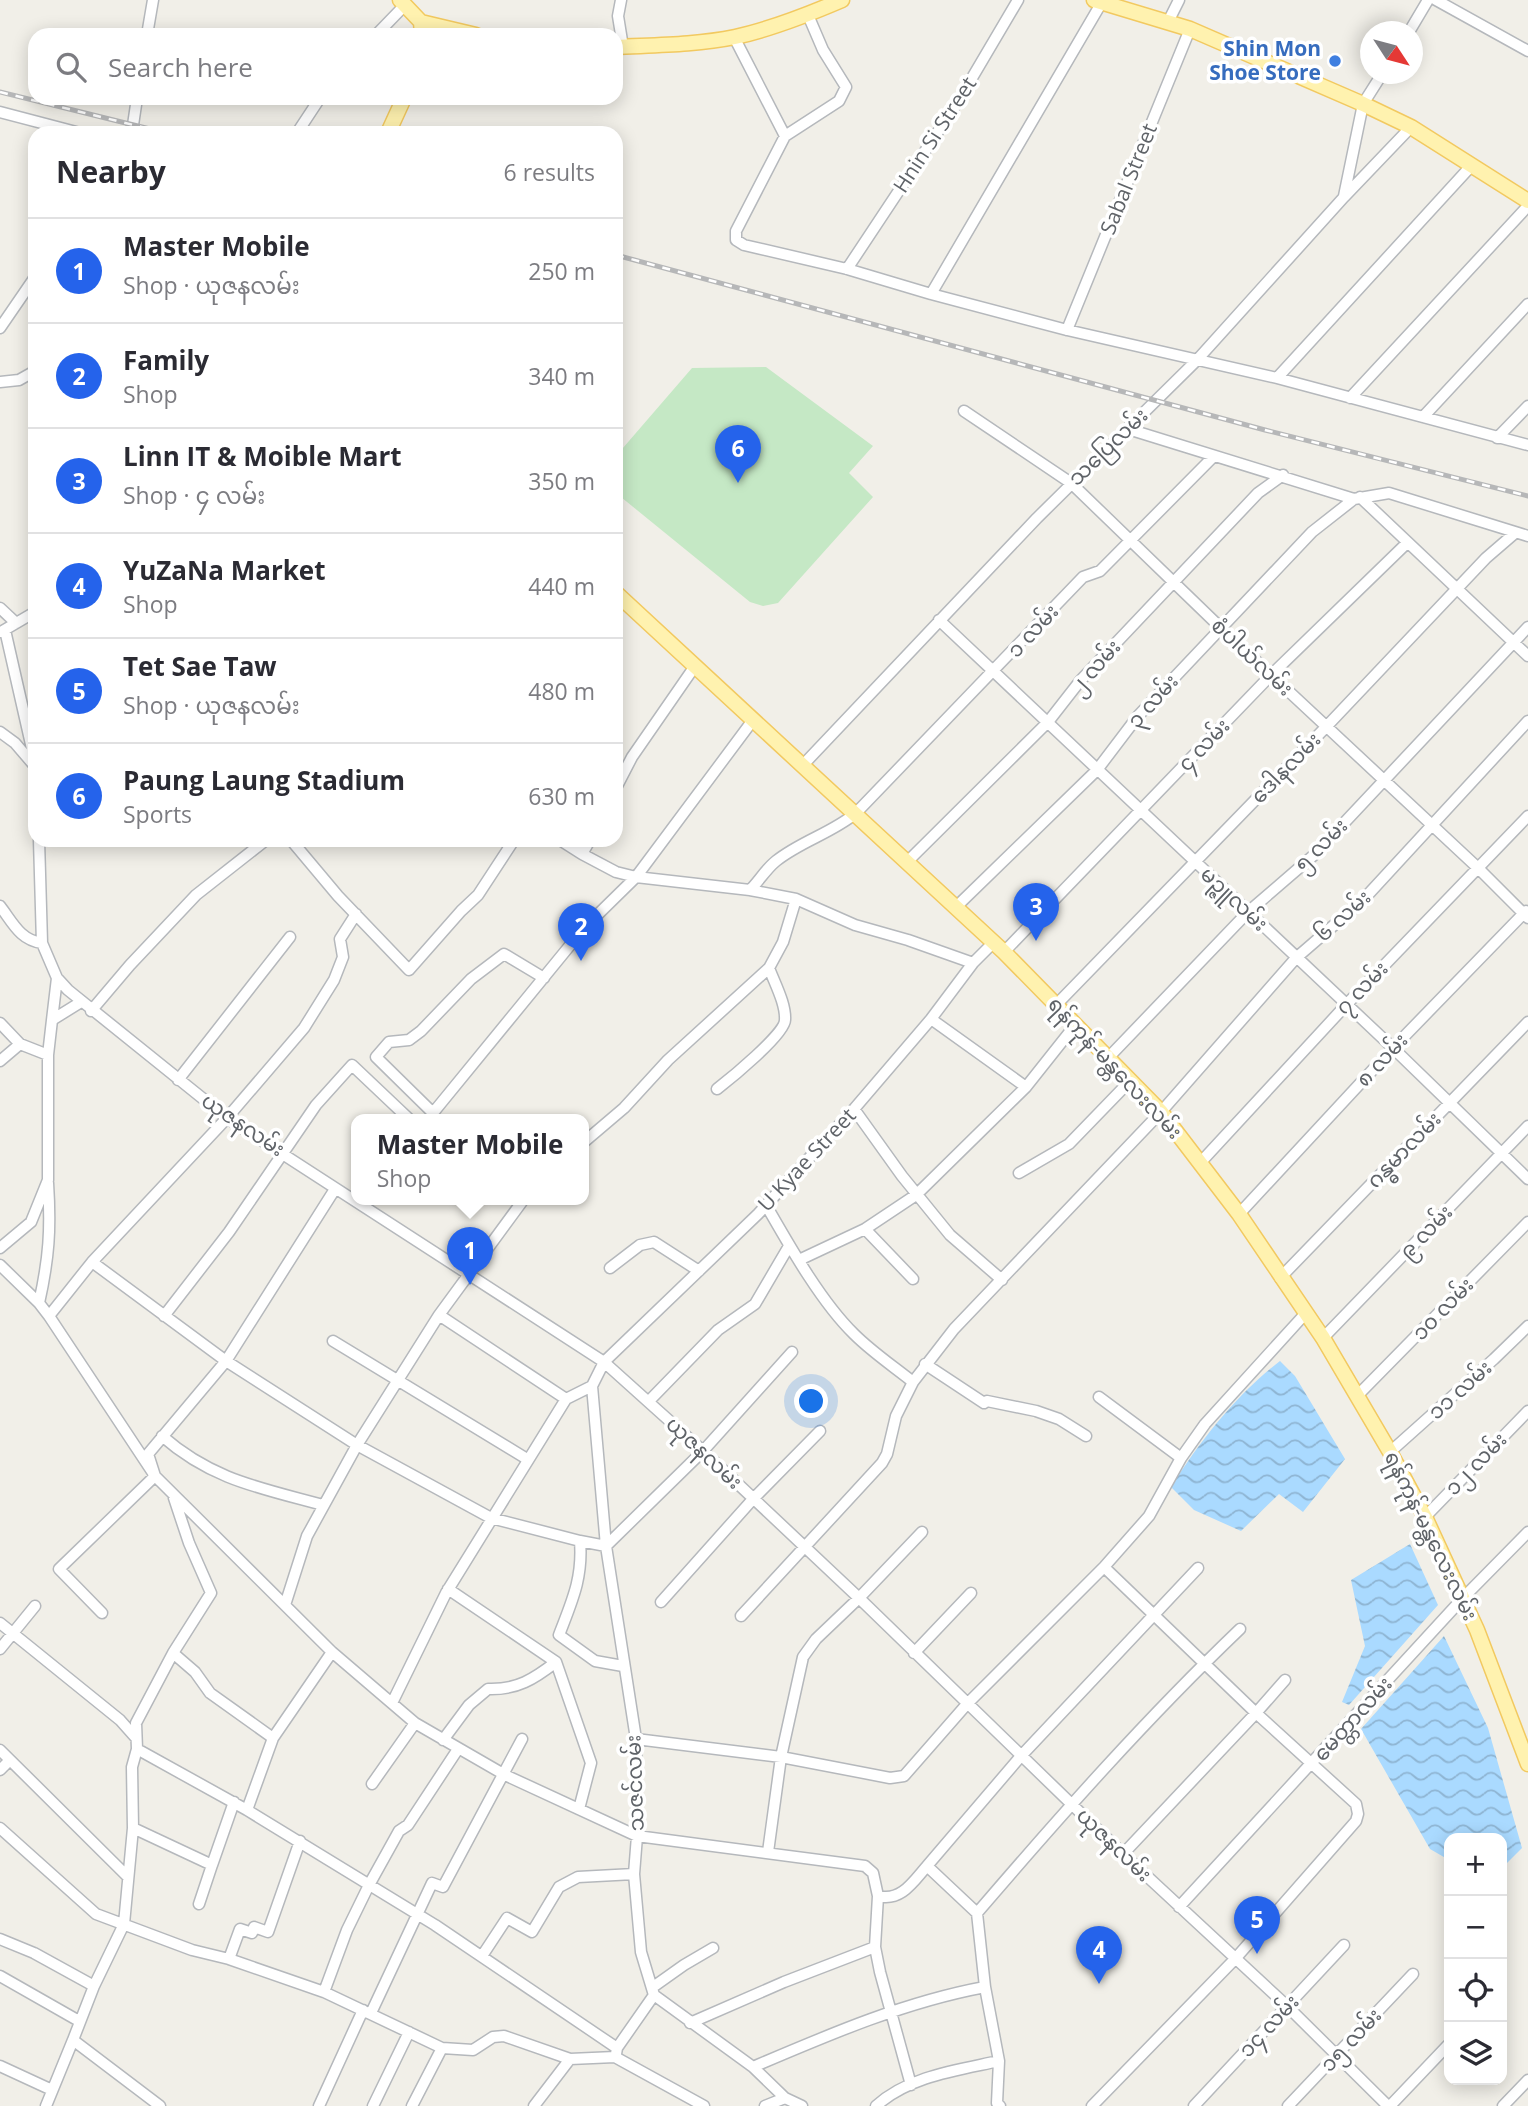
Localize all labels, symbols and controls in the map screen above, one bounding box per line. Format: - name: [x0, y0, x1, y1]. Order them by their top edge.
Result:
- north arrow: [1360, 21, 1423, 84]
- search box: [28, 28, 623, 105]
- place label: Shin Mon Shoe Store: [1209, 34, 1321, 86]
- icon: search: [52, 48, 90, 86]
- text: Search here: [108, 49, 253, 85]
- marker: Shin Mon Shoe Store: [1327, 53, 1343, 69]
- street label: Hnin Si Street: [886, 71, 982, 198]
- street label: Sabal Street: [1093, 119, 1163, 238]
- text: Nearby: [56, 151, 166, 192]
- text: 6 results: [504, 156, 595, 188]
- text: Master Mobile: [123, 228, 310, 264]
- text: 1: [72, 255, 86, 287]
- text: 250 m: [528, 255, 595, 287]
- text: Shop · ယုဇနလမ်း: [123, 269, 300, 301]
- text: Family: [123, 342, 209, 378]
- text: 2: [72, 360, 86, 392]
- text: 340 m: [528, 360, 595, 392]
- text: Shop: [123, 378, 178, 410]
- street label: သပြေလမ်း: [1061, 400, 1156, 494]
- pin: 6: [715, 425, 761, 483]
- text: Linn IT & Moible Mart: [123, 438, 402, 474]
- text: 3: [72, 465, 86, 497]
- text: 350 m: [528, 465, 595, 497]
- text: Shop · ၄ လမ်း: [123, 479, 265, 511]
- text: YuZaNa Market: [123, 552, 325, 588]
- text: 4: [72, 570, 86, 602]
- text: 440 m: [528, 570, 595, 602]
- text: Shop: [123, 588, 178, 620]
- street label: ၁ လမ်း: [1000, 597, 1064, 663]
- street label: စံပါယ်လမ်း: [1206, 610, 1300, 702]
- street label: ၂ လမ်း: [1061, 632, 1129, 702]
- text: Tet Sae Taw: [123, 648, 277, 684]
- street label: ၃ လမ်း: [1120, 667, 1187, 736]
- text: 5: [72, 675, 86, 707]
- text: 480 m: [528, 675, 595, 707]
- text: Shop · ယုဇနလမ်း: [123, 689, 300, 721]
- street label: ၄ လမ်း: [1170, 711, 1238, 780]
- street label: ဒေါနလမ်း: [1244, 725, 1329, 812]
- text: Paung Laung Stadium: [123, 762, 405, 798]
- text: 6: [72, 780, 86, 812]
- text: 630 m: [528, 780, 595, 812]
- text: Sports: [123, 798, 192, 830]
- street label: ၅ လမ်း: [1287, 811, 1356, 880]
- street label: မဉ္ဇူလမ်း: [1192, 859, 1275, 940]
- street label: ၆ လမ်း: [1308, 882, 1376, 948]
- pin: 3: [1013, 883, 1059, 941]
- pin: 2: [558, 903, 604, 961]
- street label: ၇ လမ်း: [1328, 954, 1397, 1023]
- street label: ရန်ကုန်-မန္တလေးလမ်း: [1039, 989, 1190, 1147]
- street label: ၈ လမ်း: [1348, 1026, 1413, 1092]
- street label: ယုဇနလမ်း: [194, 1085, 291, 1166]
- street label: U Kyae Street: [751, 1102, 861, 1217]
- street label: ဂန္ဓမာလမ်း: [1359, 1104, 1450, 1197]
- popup: [351, 1114, 589, 1205]
- text: Master Mobile: [377, 1126, 563, 1162]
- text: Shop: [377, 1162, 431, 1194]
- street label: ၉ လမ်း: [1392, 1197, 1461, 1267]
- pin: 1: [447, 1227, 493, 1285]
- street label: ၁၀ လမ်း: [1405, 1270, 1479, 1346]
- street label: ၁၁ လမ်း: [1421, 1352, 1497, 1425]
- your location: [794, 1384, 828, 1418]
- street label: ယုဇနလမ်း: [658, 1409, 750, 1498]
- street label: ၁၂ လမ်း: [1437, 1425, 1515, 1504]
- street label: ရန်ကုန်-မန္တလေးလမ်း: [1375, 1446, 1486, 1627]
- street label: မေတ္တာလမ်း: [1306, 1669, 1401, 1770]
- street label: သဇင်လမ်း: [617, 1734, 650, 1832]
- street label: ယုဇနလမ်း: [1068, 1800, 1159, 1890]
- map controls: [1444, 1833, 1507, 2085]
- button: +: [1444, 1833, 1507, 1896]
- pin: 5: [1234, 1896, 1280, 1954]
- button: −: [1444, 1896, 1507, 1959]
- pin: 4: [1076, 1926, 1122, 1984]
- button: locate: [1444, 1959, 1507, 2022]
- street label: ၁၄ လမ်း: [1231, 1987, 1308, 2066]
- street label: ၁၅ လမ်း: [1313, 2001, 1390, 2080]
- button: layers: [1444, 2022, 1507, 2085]

